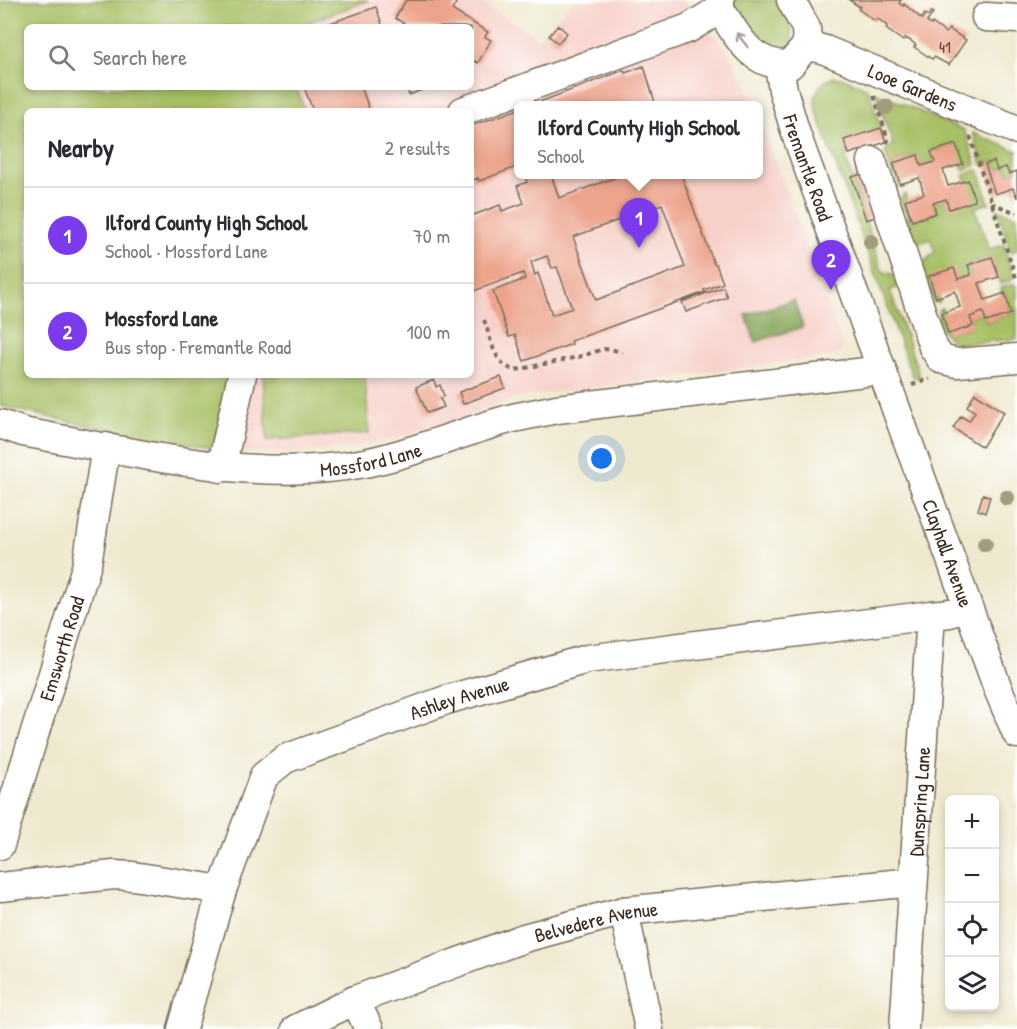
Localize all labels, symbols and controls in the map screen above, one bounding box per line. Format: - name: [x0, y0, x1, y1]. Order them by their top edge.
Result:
- search box: [24, 24, 474, 90]
- one-way arrow: [735, 33, 748, 49]
- house number: 41: [939, 36, 951, 58]
- icon: search: [45, 41, 78, 74]
- text: Search here: [93, 42, 187, 72]
- street label: Looe Gardens: [864, 56, 962, 117]
- popup: [514, 101, 763, 179]
- street label: Fremantle Road: [777, 110, 840, 225]
- text: Ilford County High School: [537, 112, 740, 142]
- text: Nearby: [48, 130, 114, 165]
- text: 2 results: [385, 134, 450, 161]
- text: School: [537, 142, 584, 169]
- pin: 1: [620, 198, 658, 248]
- text: Ilford County High School: [105, 207, 307, 237]
- text: 1: [64, 222, 71, 249]
- text: 70 m: [413, 222, 450, 249]
- text: School · Mossford Lane: [105, 237, 268, 264]
- pin: 2: [812, 240, 850, 290]
- text: Mossford Lane: [105, 303, 218, 333]
- text: 2: [63, 318, 72, 345]
- text: 100 m: [407, 318, 450, 345]
- text: Bus stop · Fremantle Road: [105, 333, 291, 360]
- street label: Mossford Lane: [319, 435, 425, 482]
- your location: [587, 444, 616, 473]
- street label: Clayhall Avenue: [916, 495, 980, 611]
- street label: Emsworth Road: [32, 593, 90, 704]
- street label: Ashley Avenue: [406, 669, 512, 726]
- street label: Dunspring Lane: [902, 746, 936, 857]
- map controls: [945, 795, 999, 1011]
- button: +: [945, 795, 999, 849]
- button: −: [945, 849, 999, 903]
- street label: Belvedere Avenue: [531, 894, 659, 948]
- button: locate: [945, 903, 999, 957]
- button: layers: [945, 957, 999, 1011]

